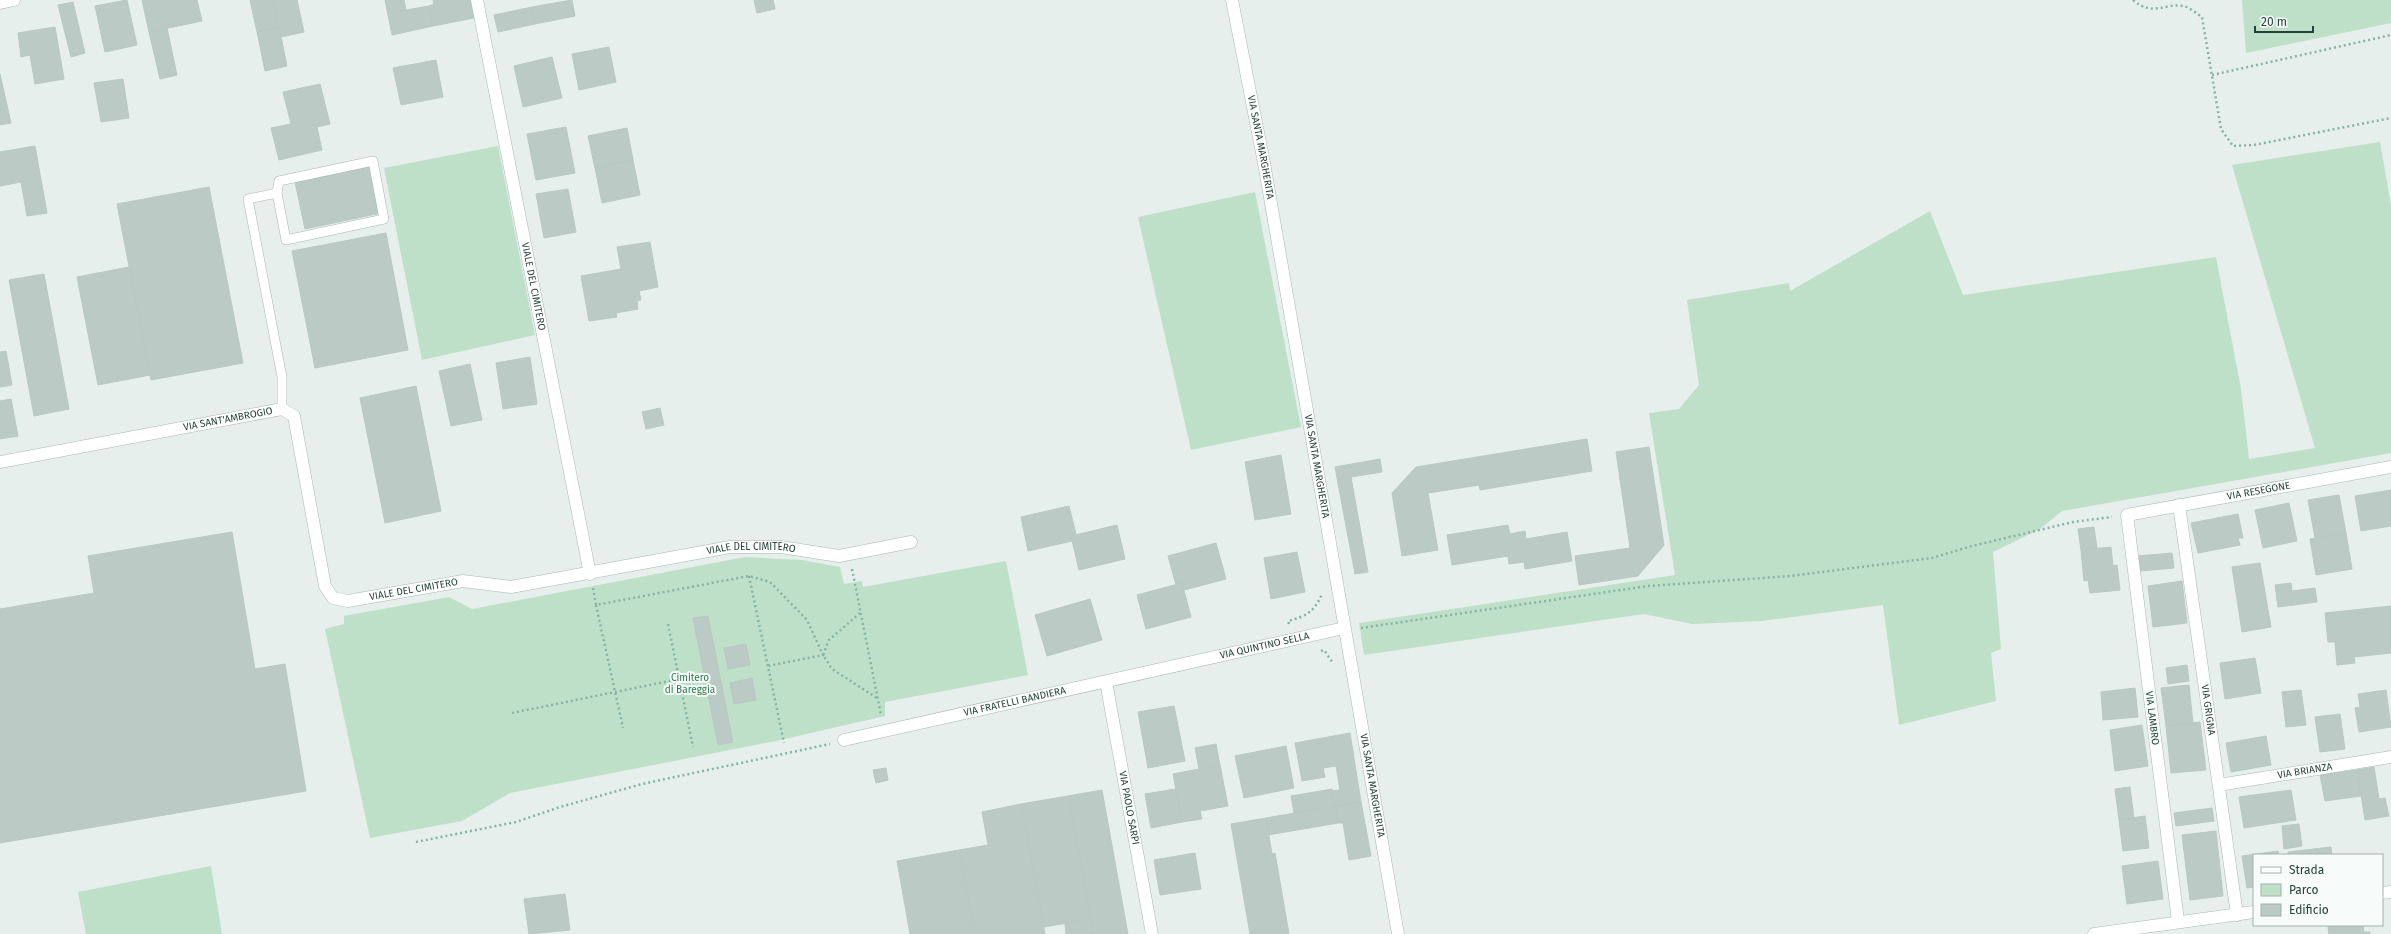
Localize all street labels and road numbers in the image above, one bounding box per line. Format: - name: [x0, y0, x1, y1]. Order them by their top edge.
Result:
- street label: VIA SANTA MARGHERITA: [1245, 94, 1276, 200]
- street label: VIALE DEL CIMITERO: [519, 241, 548, 332]
- street label: VIA SANT'AMBROGIO: [182, 405, 274, 433]
- street label: VIA SANTA MARGHERITA: [1302, 413, 1332, 520]
- street label: VIA RESEGONE: [2226, 479, 2291, 503]
- street label: VIALE DEL CIMITERO: [706, 541, 796, 557]
- street label: VIALE DEL CIMITERO: [369, 576, 459, 603]
- street label: VIA QUINTINO SELLA: [1219, 630, 1311, 662]
- street label: VIA FRATELLI BANDIERA: [963, 684, 1067, 719]
- street label: VIA GRIGNA: [2198, 684, 2218, 736]
- street label: VIA LAMBRO: [2143, 690, 2161, 746]
- street label: VIA SANTA MARGHERITA: [1357, 733, 1387, 839]
- street label: VIA BRIANZA: [2276, 761, 2334, 781]
- street label: VIA PAOLO SARPI: [1116, 770, 1142, 846]

